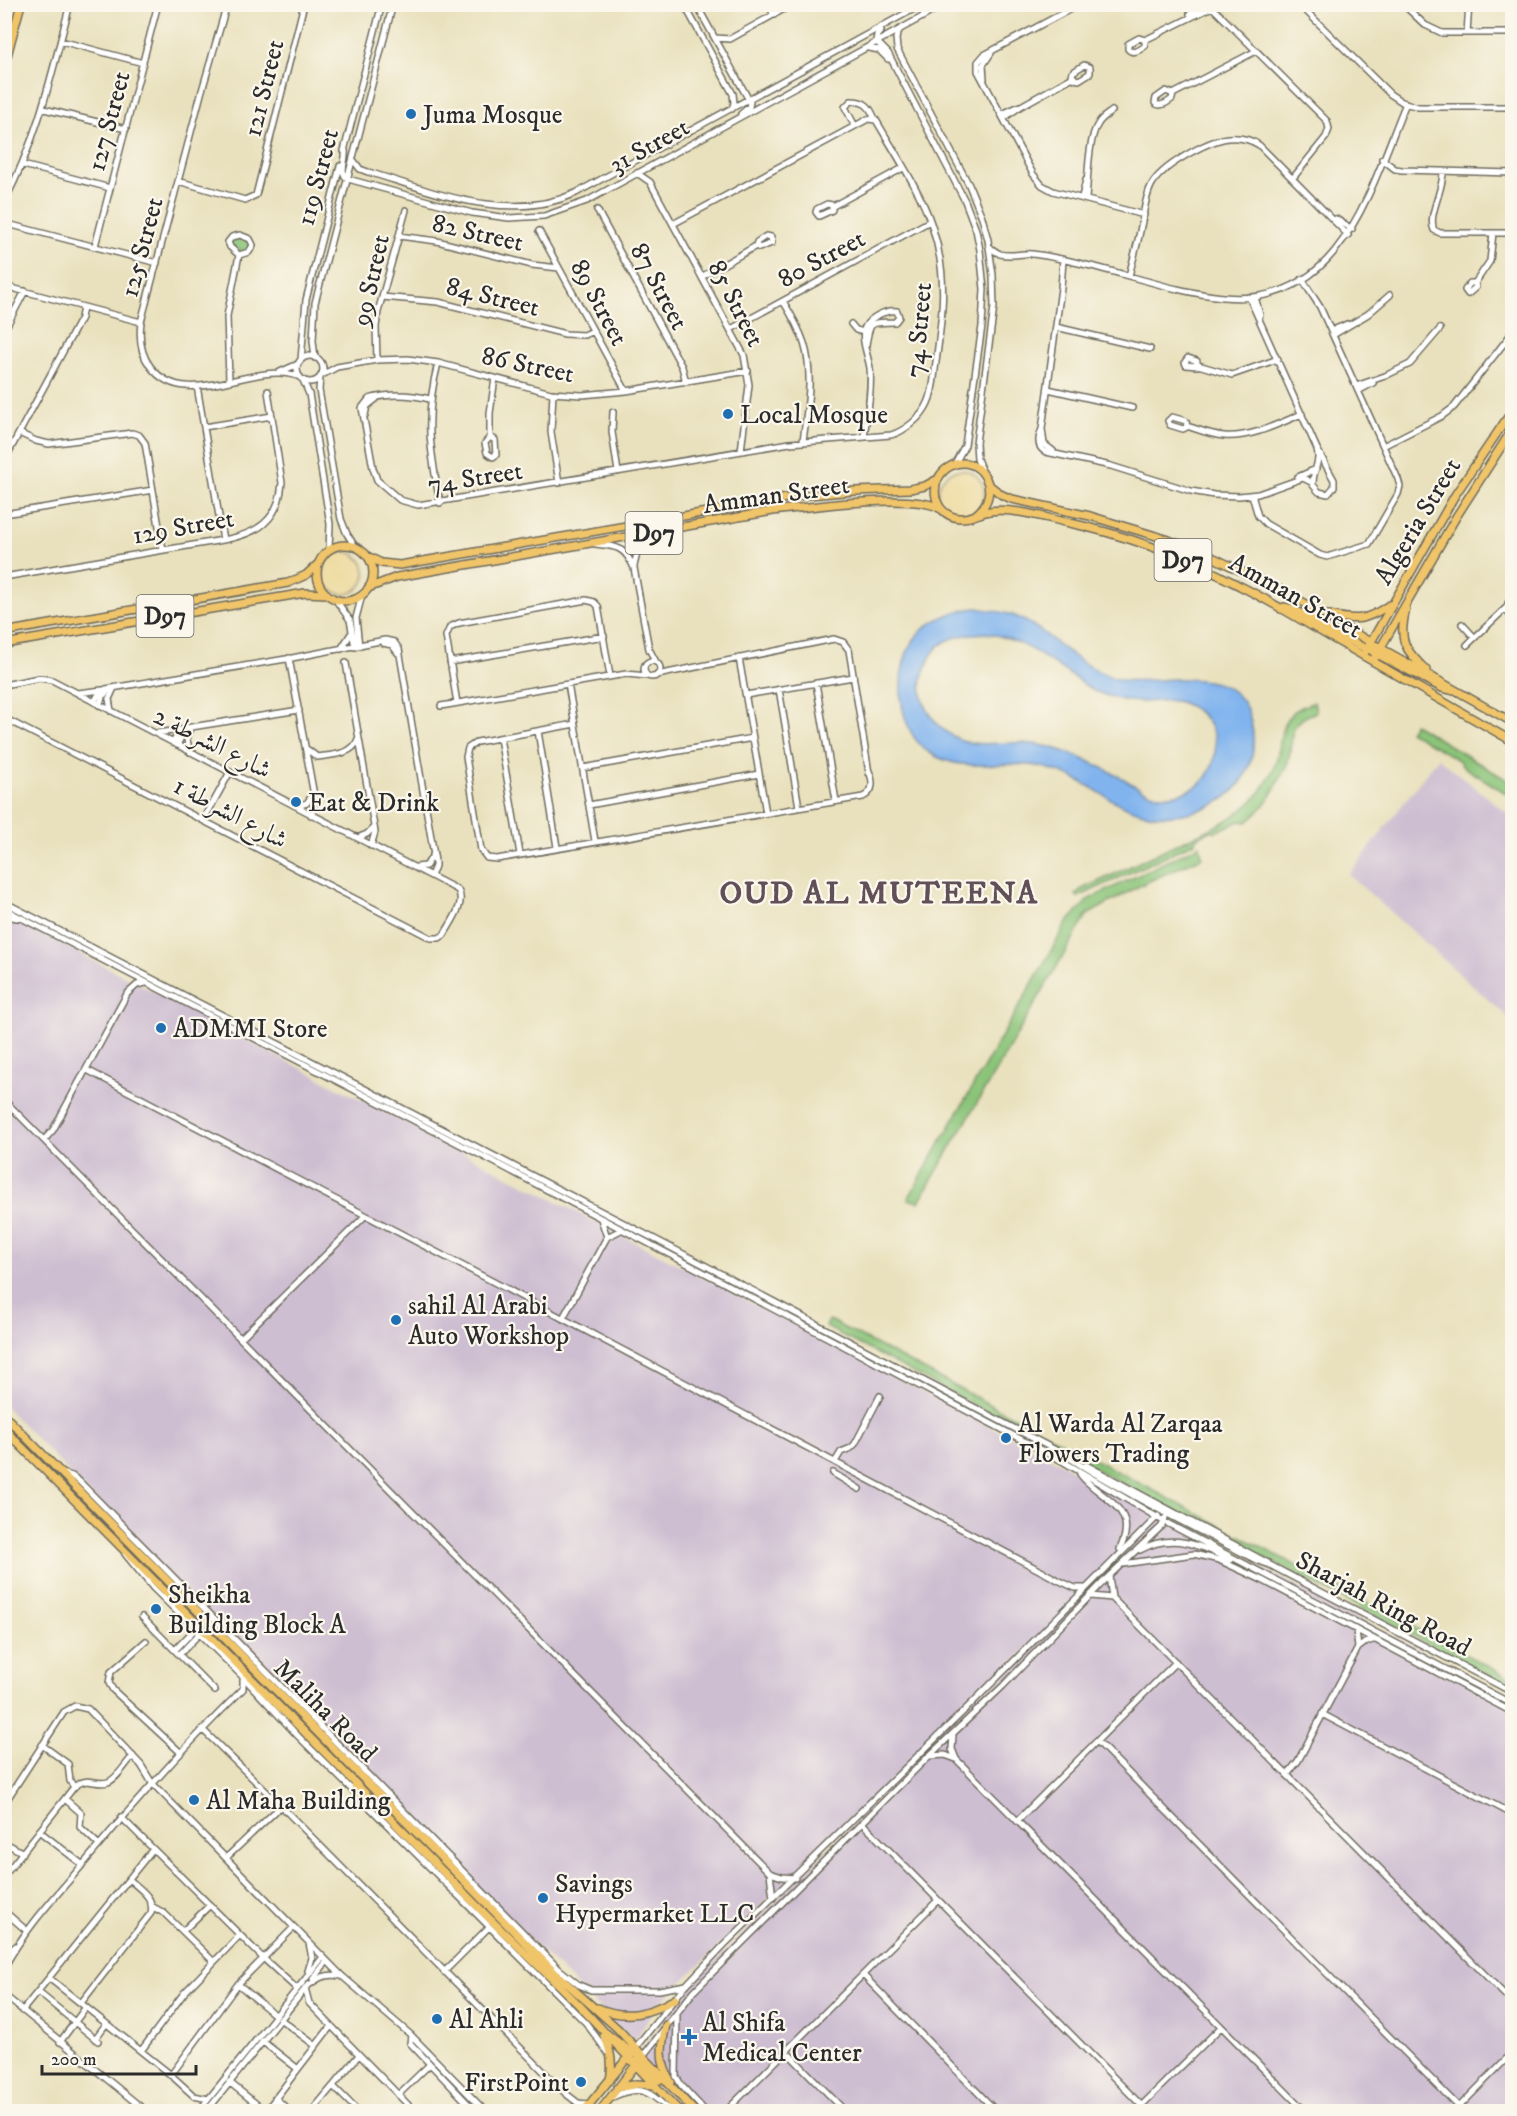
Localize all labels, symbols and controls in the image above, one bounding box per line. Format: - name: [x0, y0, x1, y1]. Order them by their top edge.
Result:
- street label: 121 Street: [236, 36, 292, 140]
- street label: 127 Street: [80, 68, 139, 175]
- place label: Juma Mosque: [421, 99, 562, 132]
- marker: Juma Mosque: [404, 107, 418, 121]
- street label: 31 Street: [604, 111, 695, 182]
- street label: 119 Street: [290, 125, 347, 230]
- street label: 125 Street: [113, 194, 172, 301]
- street label: 82 Street: [429, 207, 527, 260]
- street label: 80 Street: [772, 223, 871, 296]
- street label: 99 Street: [344, 231, 398, 331]
- street label: 87 Street: [622, 238, 695, 336]
- street label: 89 Street: [562, 254, 635, 352]
- street label: 85 Street: [700, 255, 771, 353]
- street label: 84 Street: [443, 270, 543, 325]
- street label: 74 Street: [899, 281, 940, 379]
- street label: 86 Street: [478, 340, 577, 391]
- place label: Local Mosque: [740, 399, 888, 432]
- marker: Local Mosque: [721, 407, 735, 421]
- street label: Algeria Street: [1368, 452, 1469, 591]
- street label: 74 Street: [426, 455, 525, 502]
- street label: Amman Street: [701, 469, 851, 522]
- street label: 129 Street: [130, 502, 237, 553]
- road number: D97: [626, 512, 682, 554]
- road number: D97: [1154, 539, 1212, 581]
- street label: Amman Street: [1223, 546, 1368, 646]
- road number: D97: [136, 595, 194, 637]
- street label: شارع الشرطة 2: [146, 700, 277, 791]
- street label: شارع الشرطة 1: [166, 769, 293, 861]
- place label: Eat & Drink: [308, 787, 439, 820]
- marker: Eat & Drink: [289, 795, 303, 809]
- district label: OUD AL MUTEENA: [720, 874, 1039, 914]
- place label: ADMMI Store: [173, 1013, 327, 1046]
- marker: ADMMI Store: [154, 1021, 168, 1035]
- place label: sahil Al Arabi Auto Workshop: [408, 1290, 569, 1353]
- marker: sahil Al Arabi Auto Workshop: [389, 1313, 403, 1327]
- place label: Al Warda Al Zarqaa Flowers Trading: [1018, 1408, 1223, 1471]
- marker: Al Warda Al Zarqaa Flowers Trading: [999, 1431, 1013, 1445]
- street label: Sharjah Ring Road: [1290, 1544, 1477, 1664]
- place label: Sheikha Building Block A: [168, 1579, 346, 1642]
- marker: Sheikha Building Block A: [149, 1602, 163, 1616]
- street label: Maliha Road: [266, 1652, 384, 1770]
- place label: Al Maha Building: [206, 1785, 391, 1818]
- marker: Al Maha Building: [187, 1793, 201, 1807]
- place label: Savings Hypermarket LLC: [555, 1868, 754, 1931]
- marker: Savings Hypermarket LLC: [536, 1891, 550, 1905]
- place label: Al Ahli: [449, 2004, 524, 2037]
- place label: Al Shifa Medical Center: [702, 2007, 862, 2070]
- marker: Al Ahli: [430, 2012, 444, 2026]
- marker: Al Shifa Medical Center: [680, 2028, 698, 2046]
- scale bar: [42, 2038, 196, 2076]
- text: 200 m: [51, 2049, 97, 2071]
- place label: FirstPoint: [464, 2067, 569, 2100]
- marker: FirstPoint: [574, 2075, 588, 2089]

